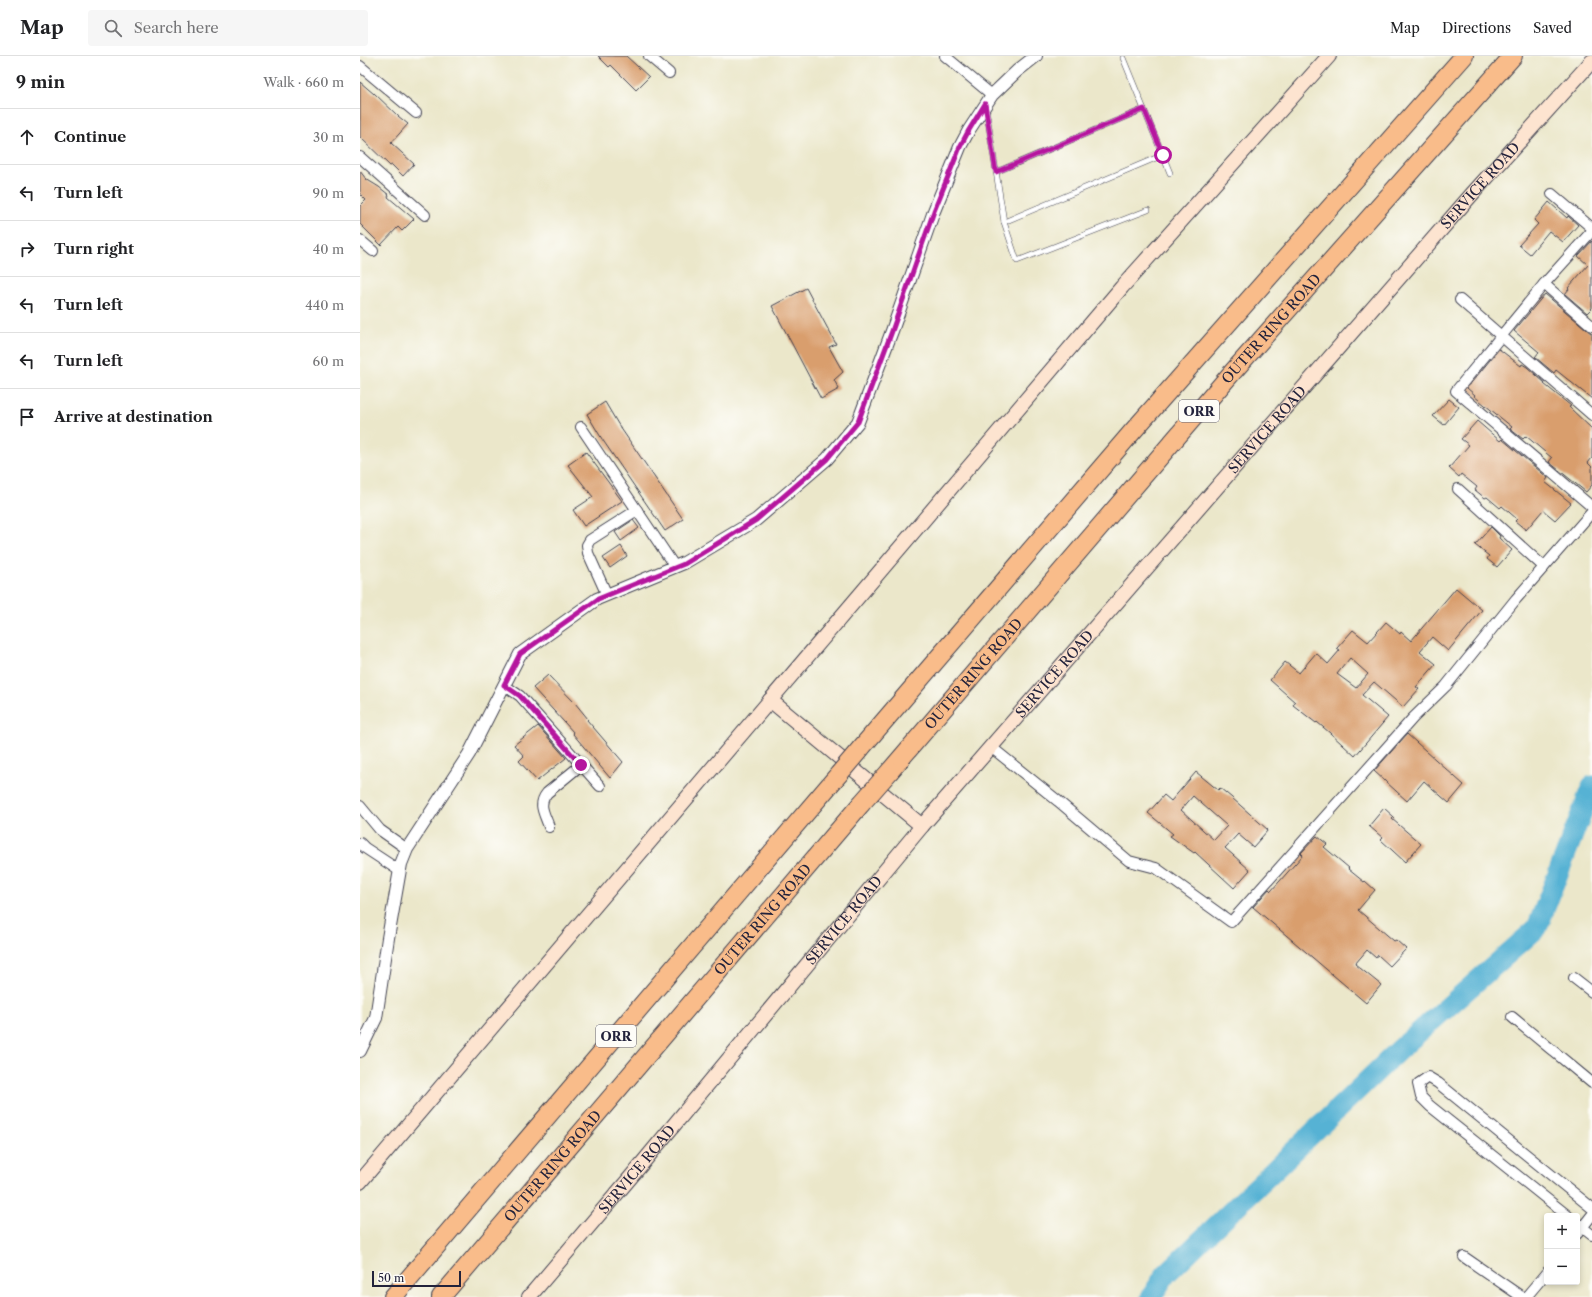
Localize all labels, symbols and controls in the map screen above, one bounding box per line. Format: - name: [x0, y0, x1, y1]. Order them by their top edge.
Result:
- search box: [88, 10, 368, 46]
- text: Map: [20, 16, 64, 39]
- icon: search: [102, 17, 124, 39]
- text: Search here: [134, 18, 219, 37]
- text: Map: [1390, 19, 1420, 37]
- text: Directions: [1442, 19, 1511, 37]
- text: Saved: [1533, 19, 1572, 37]
- text: 9 min: [16, 72, 65, 92]
- text: Walk · 660 m: [263, 74, 344, 90]
- icon: ahead: [16, 126, 38, 148]
- text: Continue: [54, 127, 126, 146]
- text: 30 m: [313, 129, 344, 145]
- street label: SERVICE ROAD: [1437, 138, 1524, 233]
- route start: [1154, 146, 1172, 164]
- icon: left: [16, 182, 38, 204]
- text: Turn left: [54, 183, 123, 202]
- text: 90 m: [313, 185, 344, 201]
- icon: right: [16, 238, 38, 260]
- text: Turn right: [54, 239, 134, 258]
- text: 40 m: [313, 241, 344, 257]
- street label: OUTER RING ROAD: [1218, 270, 1325, 387]
- icon: left: [16, 294, 38, 316]
- text: Turn left: [54, 295, 123, 314]
- text: 440 m: [305, 297, 344, 313]
- icon: left: [16, 350, 38, 372]
- text: Turn left: [54, 351, 123, 370]
- text: 60 m: [313, 353, 344, 369]
- street label: SERVICE ROAD: [1224, 382, 1310, 477]
- road number: ORR: [1179, 400, 1219, 422]
- icon: arrive: [16, 406, 38, 428]
- text: Arrive at destination: [54, 407, 213, 426]
- street label: OUTER RING ROAD: [921, 615, 1026, 733]
- street label: SERVICE ROAD: [1011, 626, 1097, 721]
- route end: [572, 756, 590, 774]
- street label: OUTER RING ROAD: [710, 860, 815, 979]
- street label: SERVICE ROAD: [802, 872, 886, 968]
- road number: ORR: [596, 1025, 636, 1047]
- street label: OUTER RING ROAD: [500, 1107, 605, 1226]
- street label: SERVICE ROAD: [595, 1121, 679, 1218]
- map controls: [1544, 1213, 1580, 1285]
- button: +: [1544, 1213, 1580, 1249]
- button: −: [1544, 1249, 1580, 1285]
- scale bar: [372, 1269, 461, 1288]
- text: 50 m: [378, 1271, 404, 1285]

